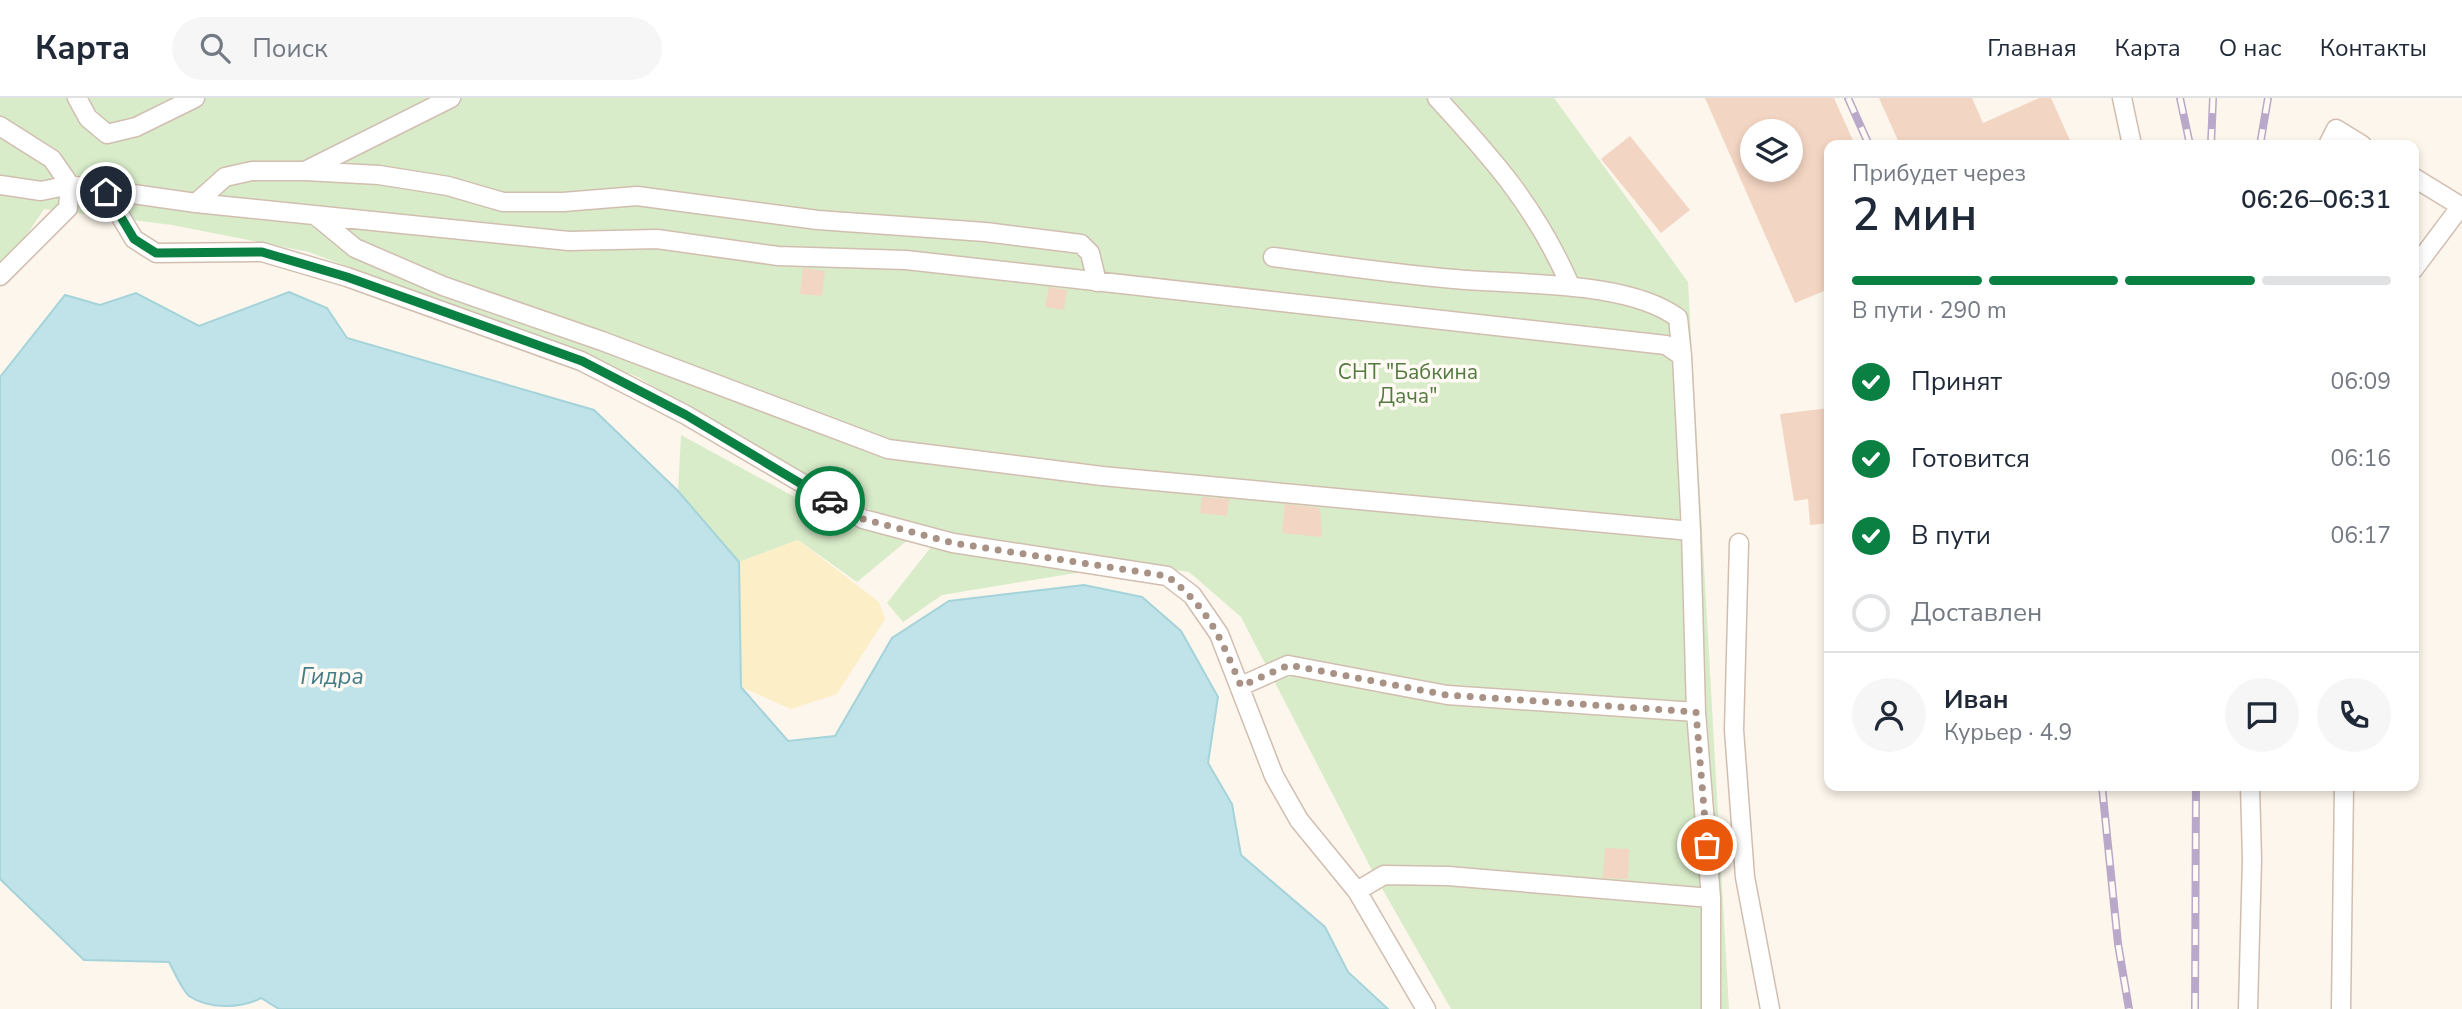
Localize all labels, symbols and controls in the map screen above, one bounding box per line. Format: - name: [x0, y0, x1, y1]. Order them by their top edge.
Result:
- search box: [172, 17, 662, 80]
- text: Карта: [35, 26, 130, 71]
- icon: search: [196, 29, 234, 67]
- text: Поиск: [252, 31, 328, 66]
- text: Главная: [1987, 32, 2077, 64]
- text: Карта: [2115, 32, 2181, 64]
- text: О нас: [2219, 32, 2282, 64]
- text: Контакты: [2320, 32, 2427, 64]
- map controls: [1740, 119, 1803, 182]
- button: layers: [1740, 119, 1803, 182]
- text: Прибудет через: [1852, 158, 2026, 189]
- pin: [76, 162, 136, 222]
- icon: home: [87, 173, 125, 211]
- text: 06:26–06:31: [2241, 182, 2391, 217]
- text: 2 мин: [1852, 183, 1977, 246]
- text: В пути · 290 m: [1852, 295, 2007, 326]
- park label: СНТ "Бабкина Дача": [1338, 358, 1478, 410]
- icon: check: [1852, 363, 1890, 401]
- text: Принят: [1911, 364, 2002, 399]
- text: 06:09: [2331, 366, 2391, 397]
- icon: check: [1852, 440, 1890, 478]
- text: Готовится: [1911, 441, 2030, 476]
- text: 06:16: [2331, 443, 2391, 474]
- courier: [795, 466, 865, 536]
- icon: car: [811, 482, 849, 520]
- icon: check: [1852, 517, 1890, 555]
- text: В пути: [1911, 518, 1991, 553]
- text: 06:17: [2331, 520, 2391, 551]
- text: Доставлен: [1911, 595, 2042, 630]
- water label: Гидра: [300, 661, 364, 692]
- button: person: [1852, 678, 1926, 752]
- button: chat: [2225, 678, 2299, 752]
- button: phone: [2317, 678, 2391, 752]
- text: Иван: [1944, 682, 2009, 717]
- text: Курьер · 4.9: [1944, 717, 2072, 748]
- pin: [1677, 815, 1737, 875]
- icon: bag: [1688, 826, 1726, 864]

